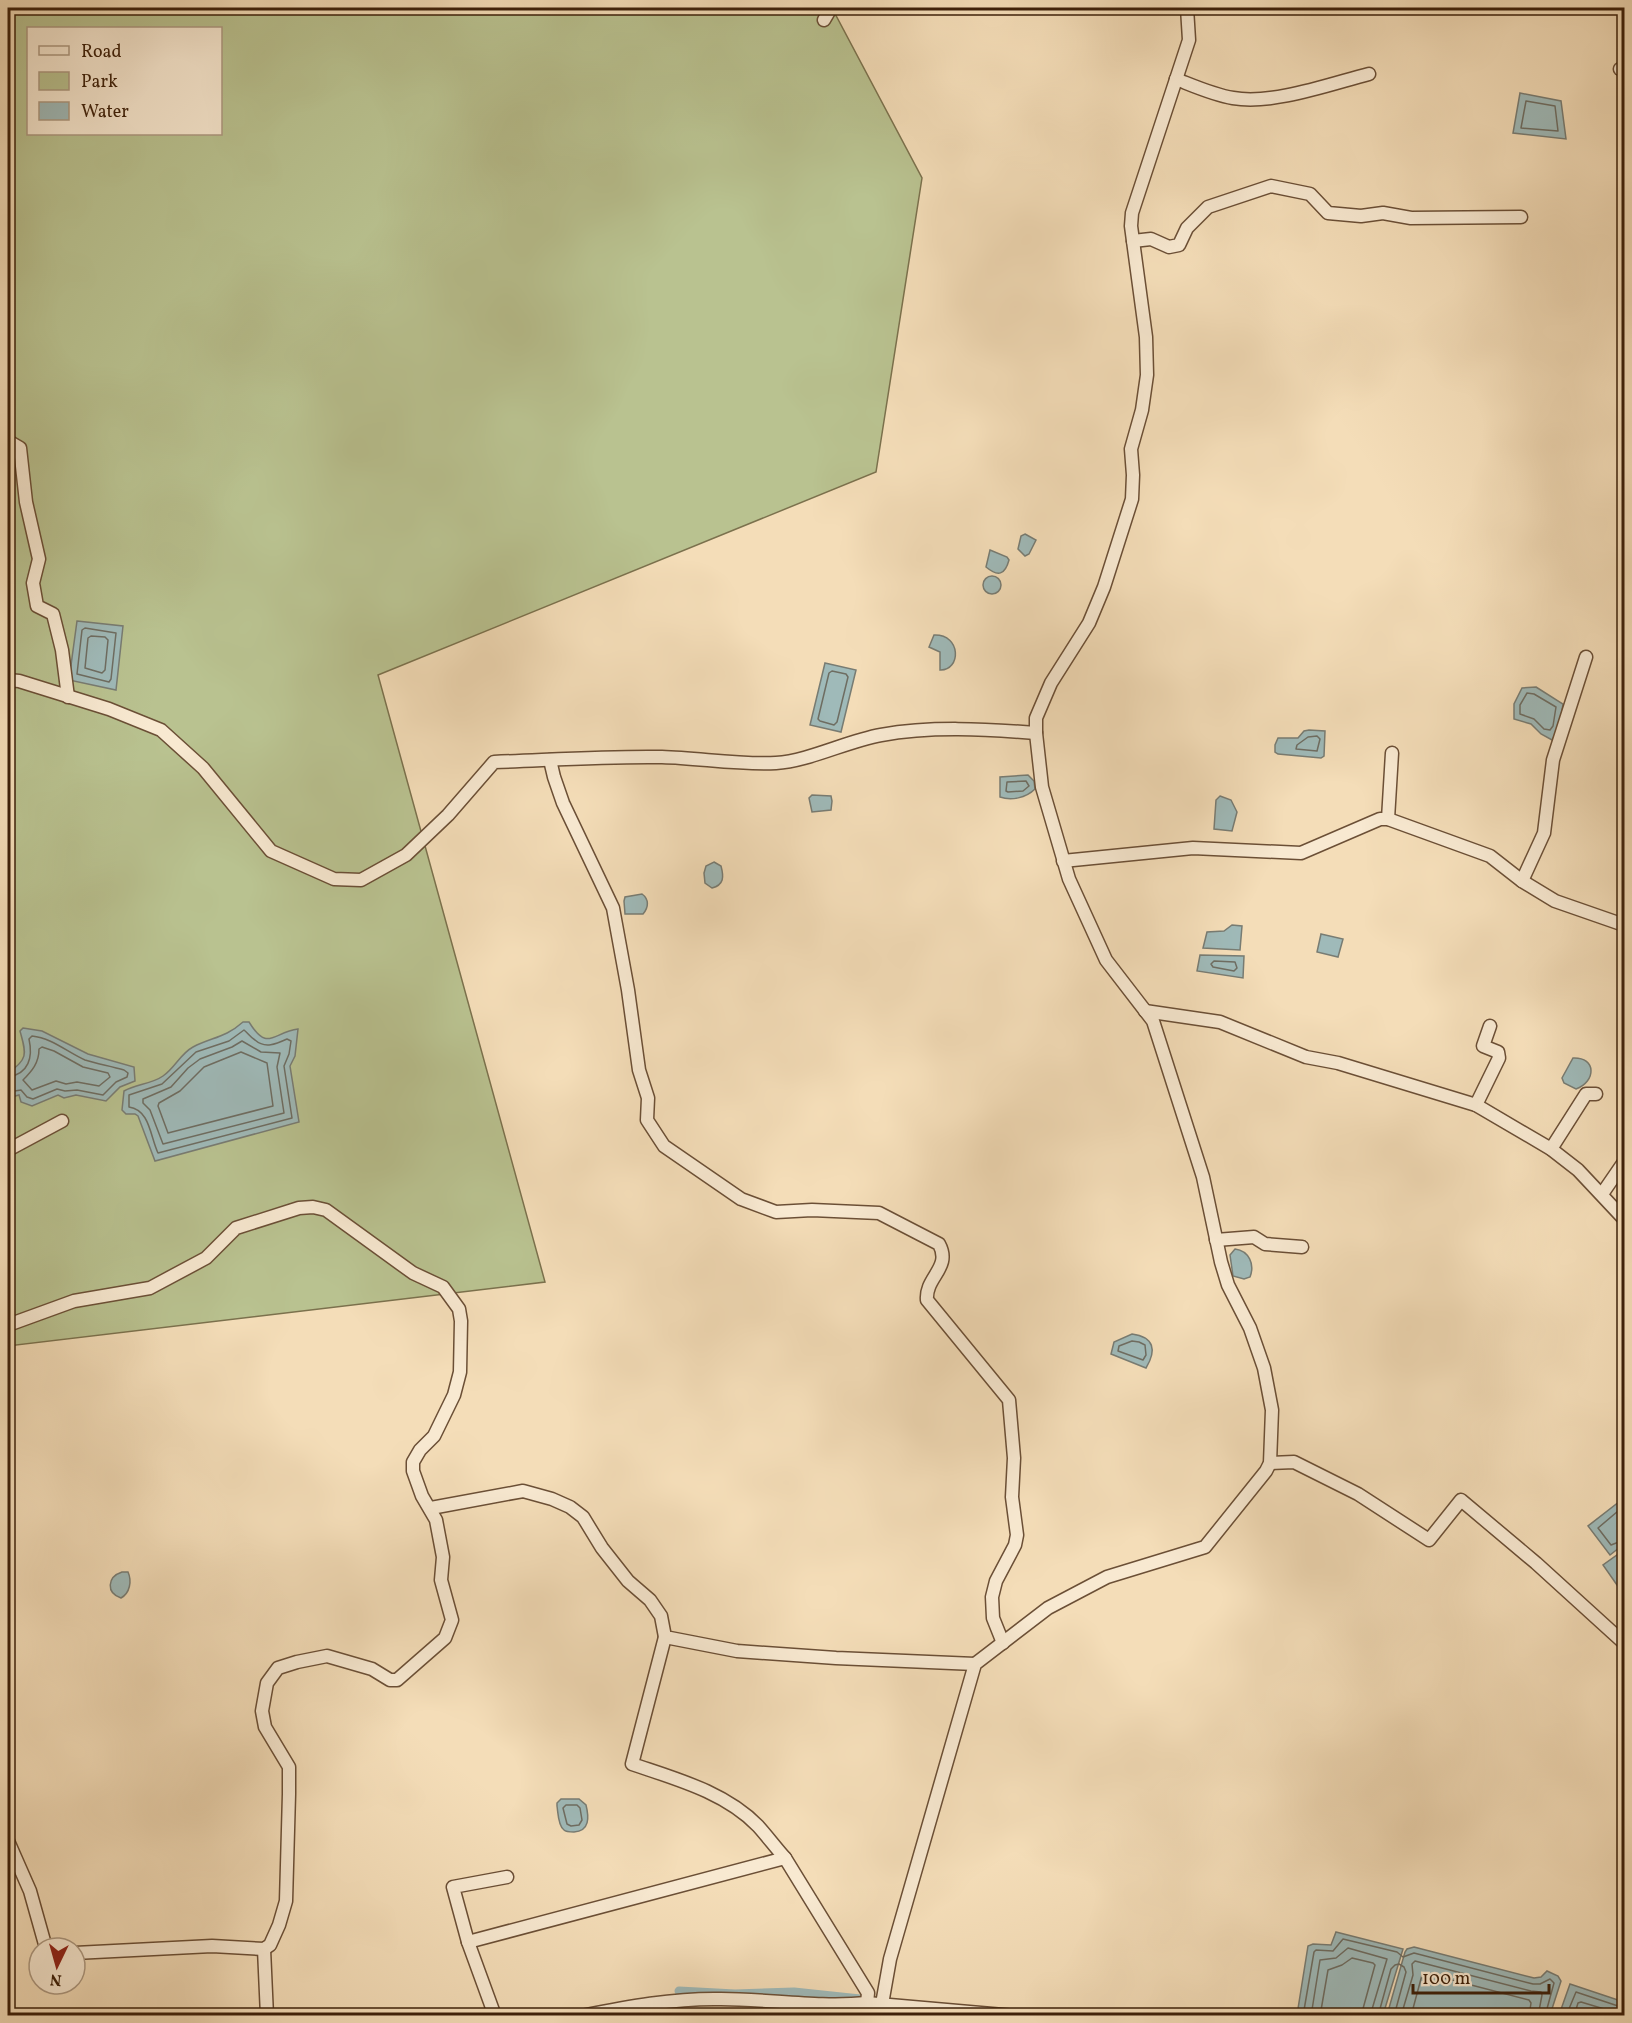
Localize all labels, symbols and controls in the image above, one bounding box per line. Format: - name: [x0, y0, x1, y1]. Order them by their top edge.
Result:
- legend: [27, 27, 222, 135]
- text: Road: [81, 40, 122, 65]
- text: Park: [81, 70, 118, 95]
- text: Water: [81, 100, 129, 125]
- north arrow: [27, 1936, 87, 1996]
- scale bar: [1413, 1957, 1550, 1995]
- text: N: [49, 1967, 63, 1990]
- text: 100 m: [1422, 1967, 1471, 1992]

